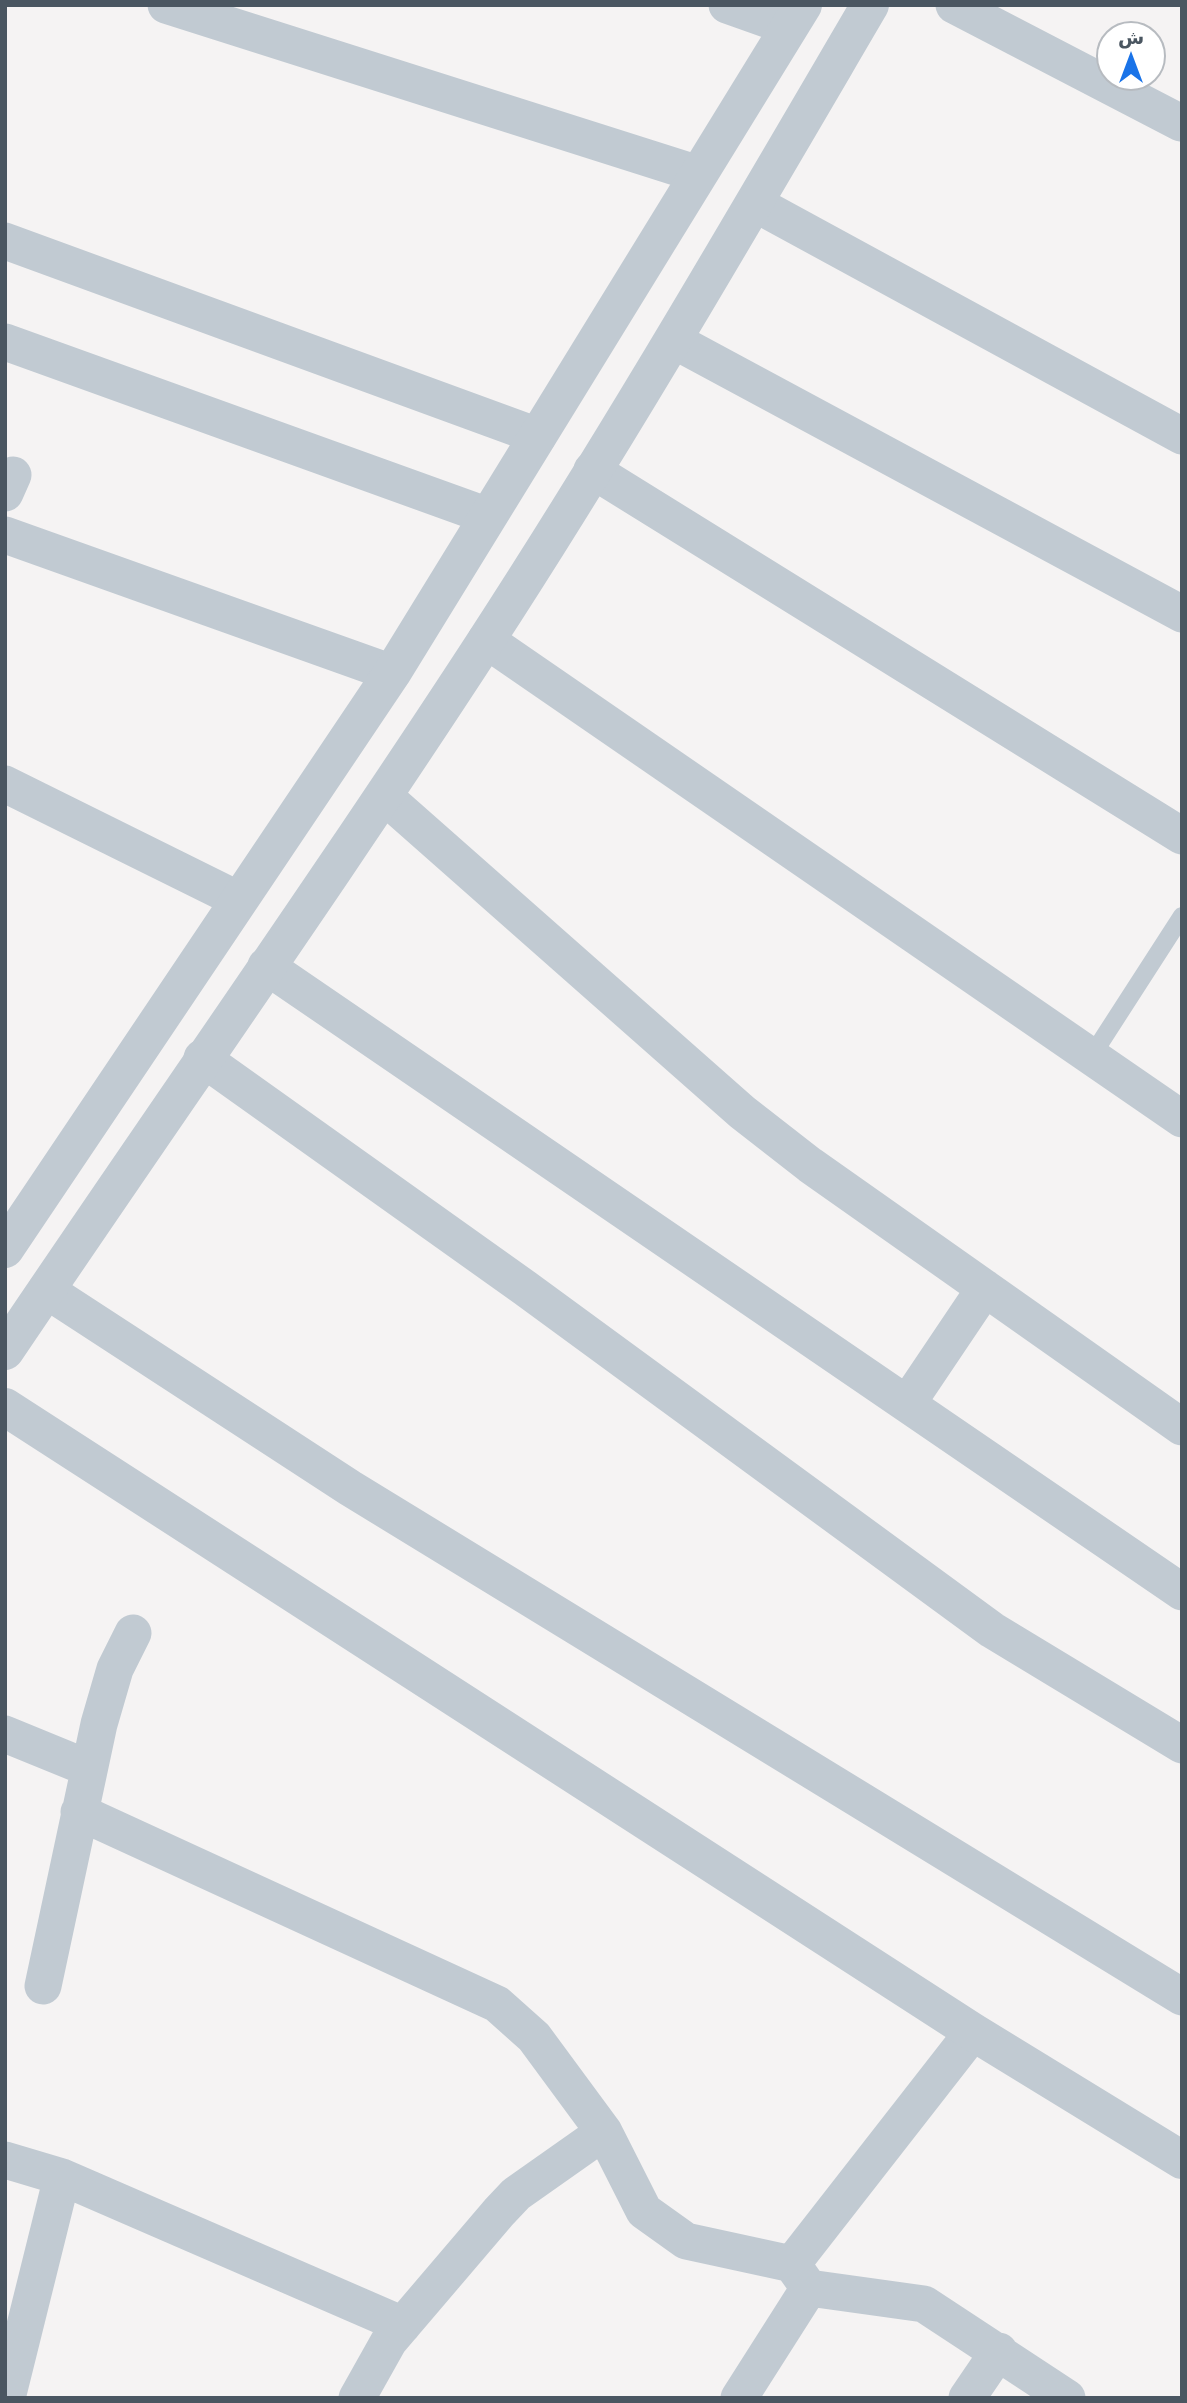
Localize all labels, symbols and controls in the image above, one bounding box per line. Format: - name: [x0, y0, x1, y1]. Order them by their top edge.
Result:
- north arrow: [1096, 21, 1166, 91]
- text: ش: [1118, 26, 1144, 48]

